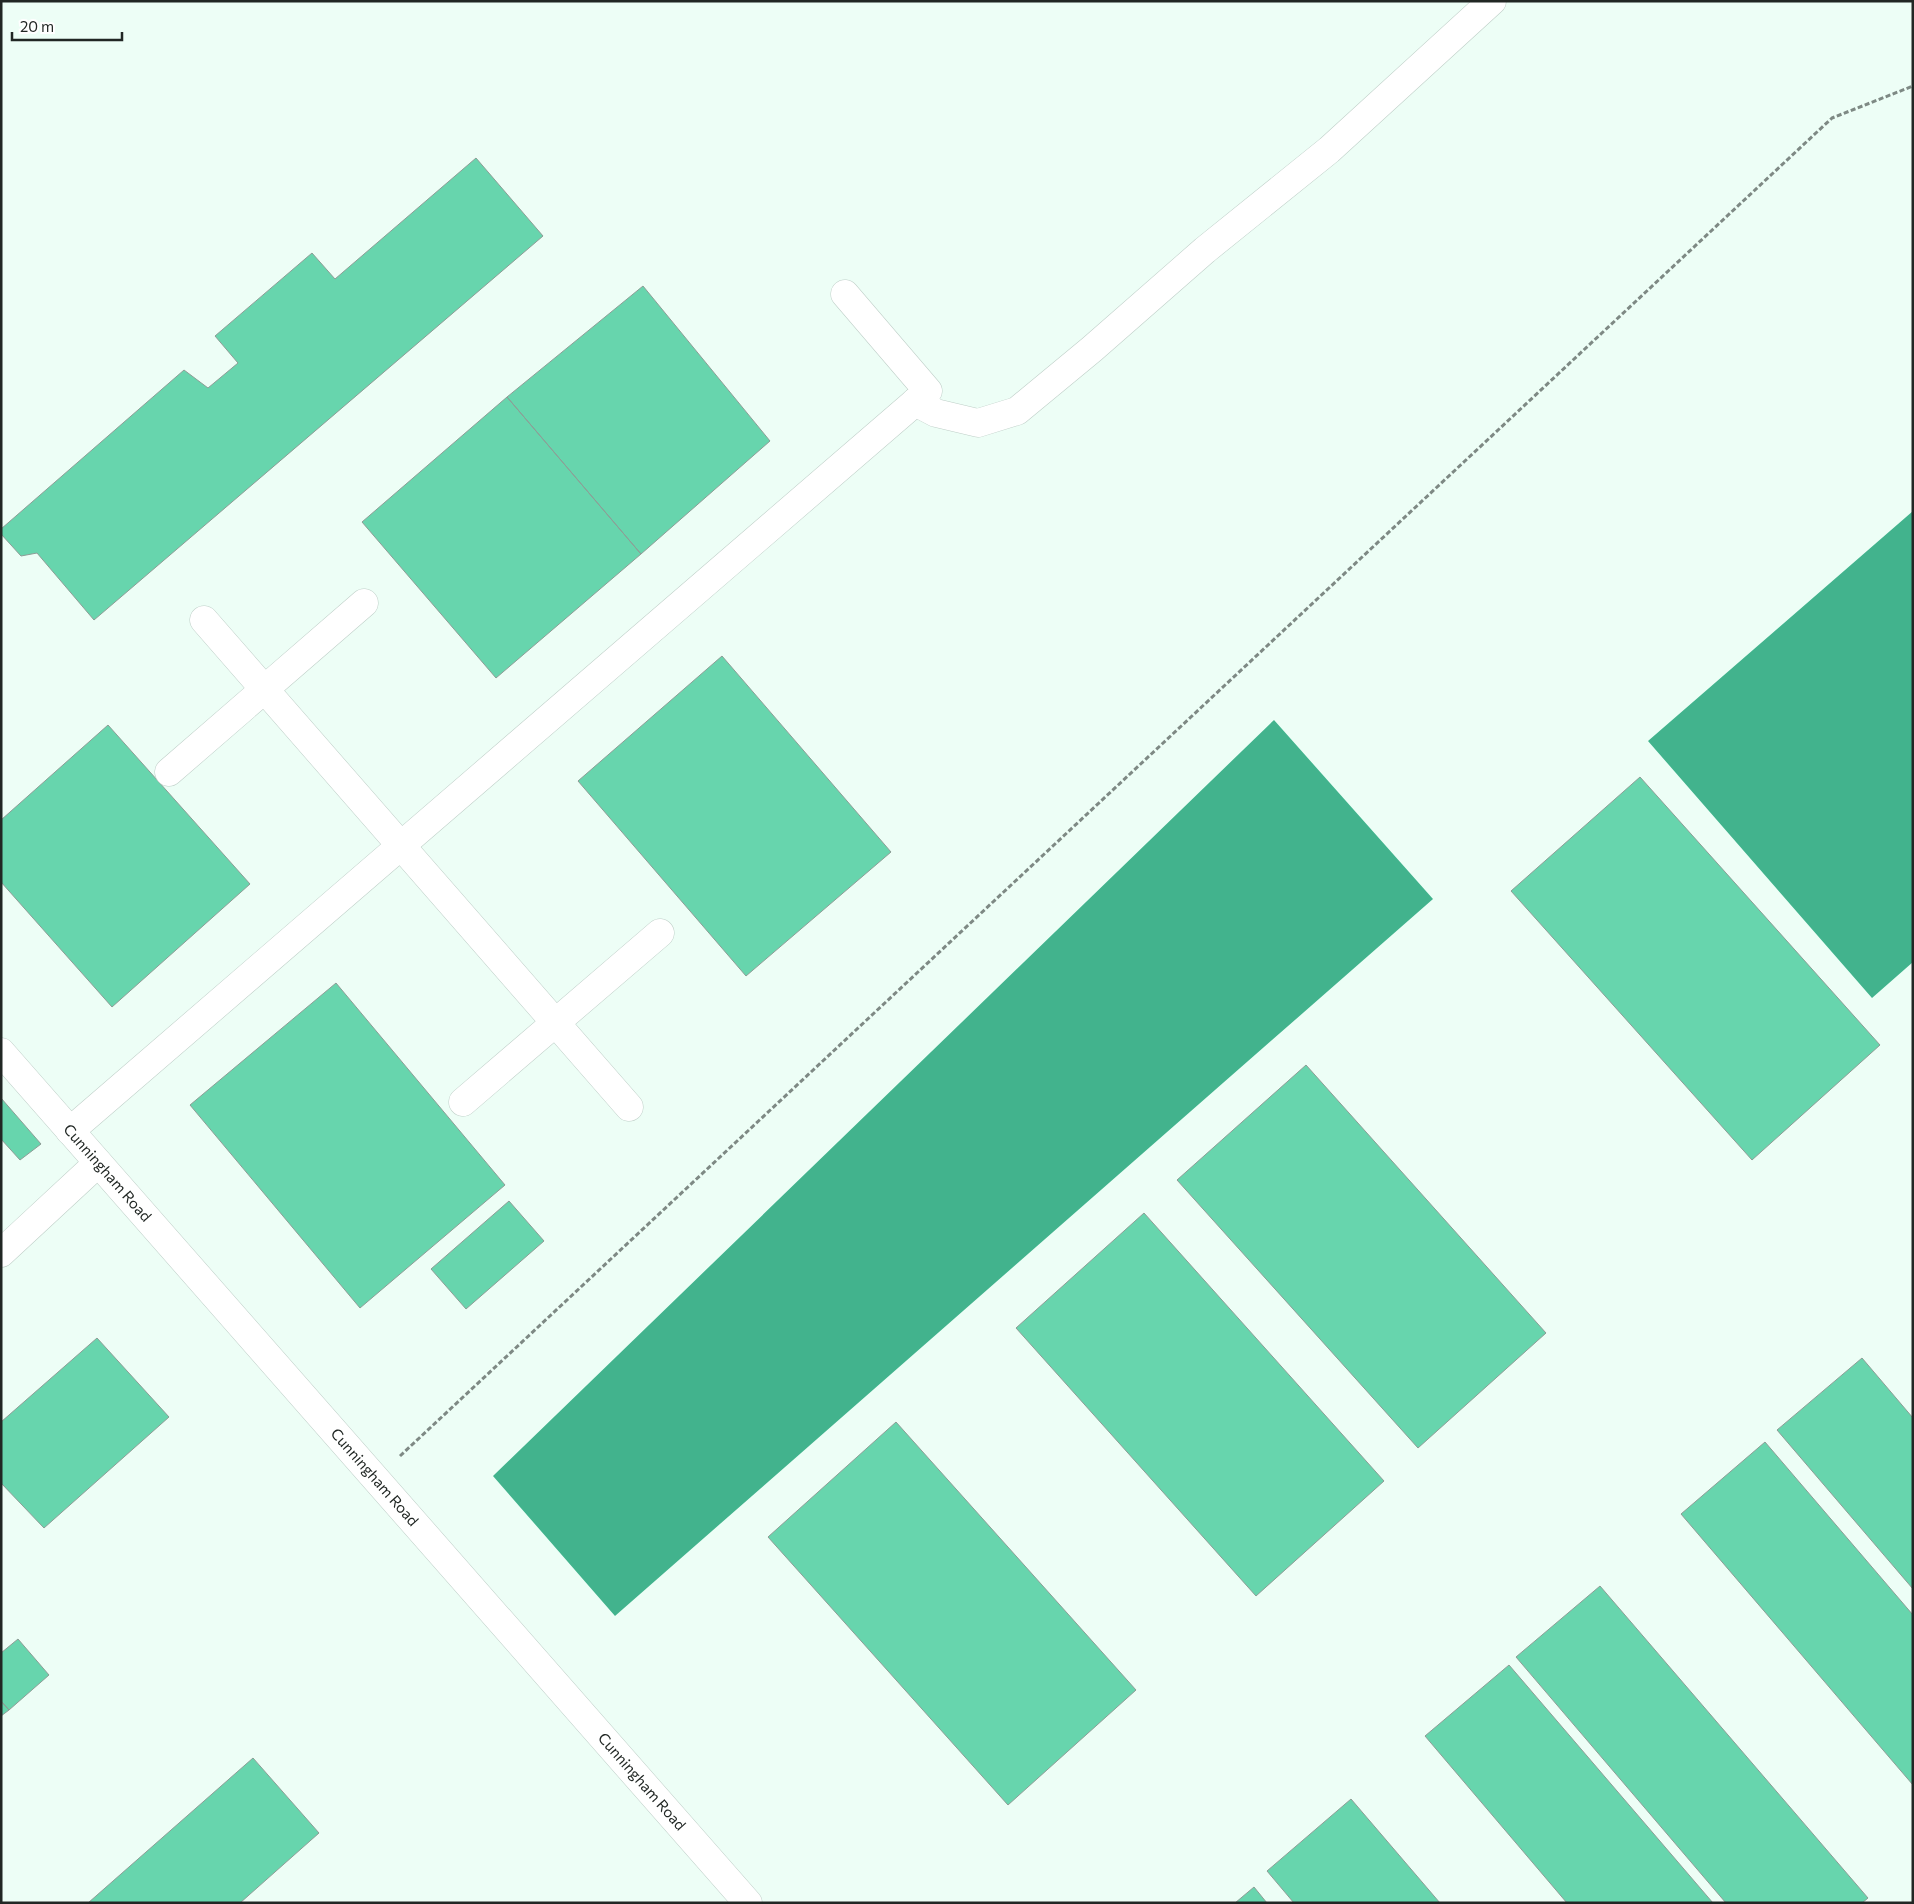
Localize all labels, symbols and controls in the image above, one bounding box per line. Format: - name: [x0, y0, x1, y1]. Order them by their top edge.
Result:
- scale bar: [12, 10, 122, 42]
- text: 20 m: [20, 17, 54, 35]
- street label: Cunningham Road: [60, 1120, 156, 1225]
- street label: Cunningham Road: [327, 1424, 423, 1529]
- street label: Cunningham Road: [595, 1729, 690, 1834]

